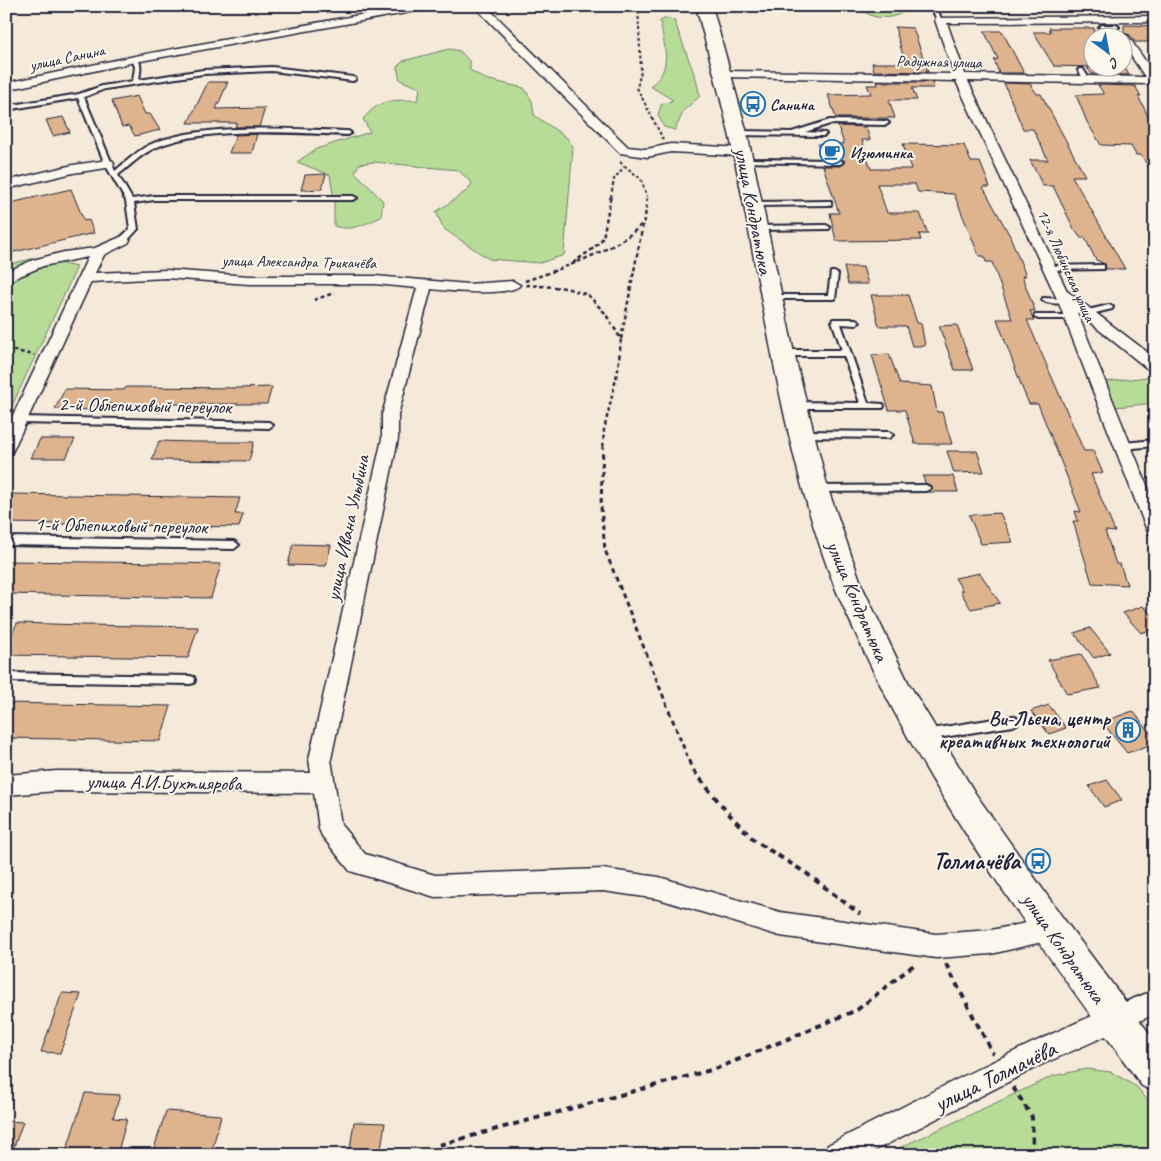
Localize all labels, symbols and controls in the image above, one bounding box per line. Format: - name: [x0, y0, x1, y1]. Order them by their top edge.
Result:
- north arrow: [1084, 28, 1134, 78]
- street label: улица Санина: [27, 40, 108, 76]
- street label: Радужная улица: [896, 51, 983, 73]
- text: С: [1105, 54, 1122, 73]
- bus stop icon: Санина: [740, 91, 766, 117]
- place label: Санина: [770, 95, 816, 115]
- cafe icon: Изюминка: [819, 139, 845, 165]
- place label: Изюминка: [850, 143, 914, 163]
- street label: улица Кондратюка: [729, 145, 778, 278]
- street label: 12-я Любинская улица: [1032, 206, 1100, 326]
- street label: улица Александра Трикачёва: [221, 251, 377, 273]
- street label: 2-й Облепиховый переулок: [58, 391, 233, 420]
- street label: улица Ивана Улыбина: [320, 451, 376, 604]
- street label: 1-й Облепиховый переулок: [34, 511, 209, 540]
- street label: улица Кондратюка: [821, 536, 895, 666]
- place label: Ви-Льена, центр креативных технологий: [938, 706, 1112, 754]
- building icon: Ви-Льена, центр креативных технологий: [1115, 717, 1141, 743]
- street label: улица А.И.Бухтиярова: [86, 769, 243, 796]
- place label: Толмачёва: [933, 846, 1022, 876]
- bus stop icon: Толмачёва: [1025, 848, 1051, 874]
- street label: улица Кондратюка: [1016, 888, 1111, 1009]
- street label: улица Толмачёва: [927, 1033, 1062, 1119]

